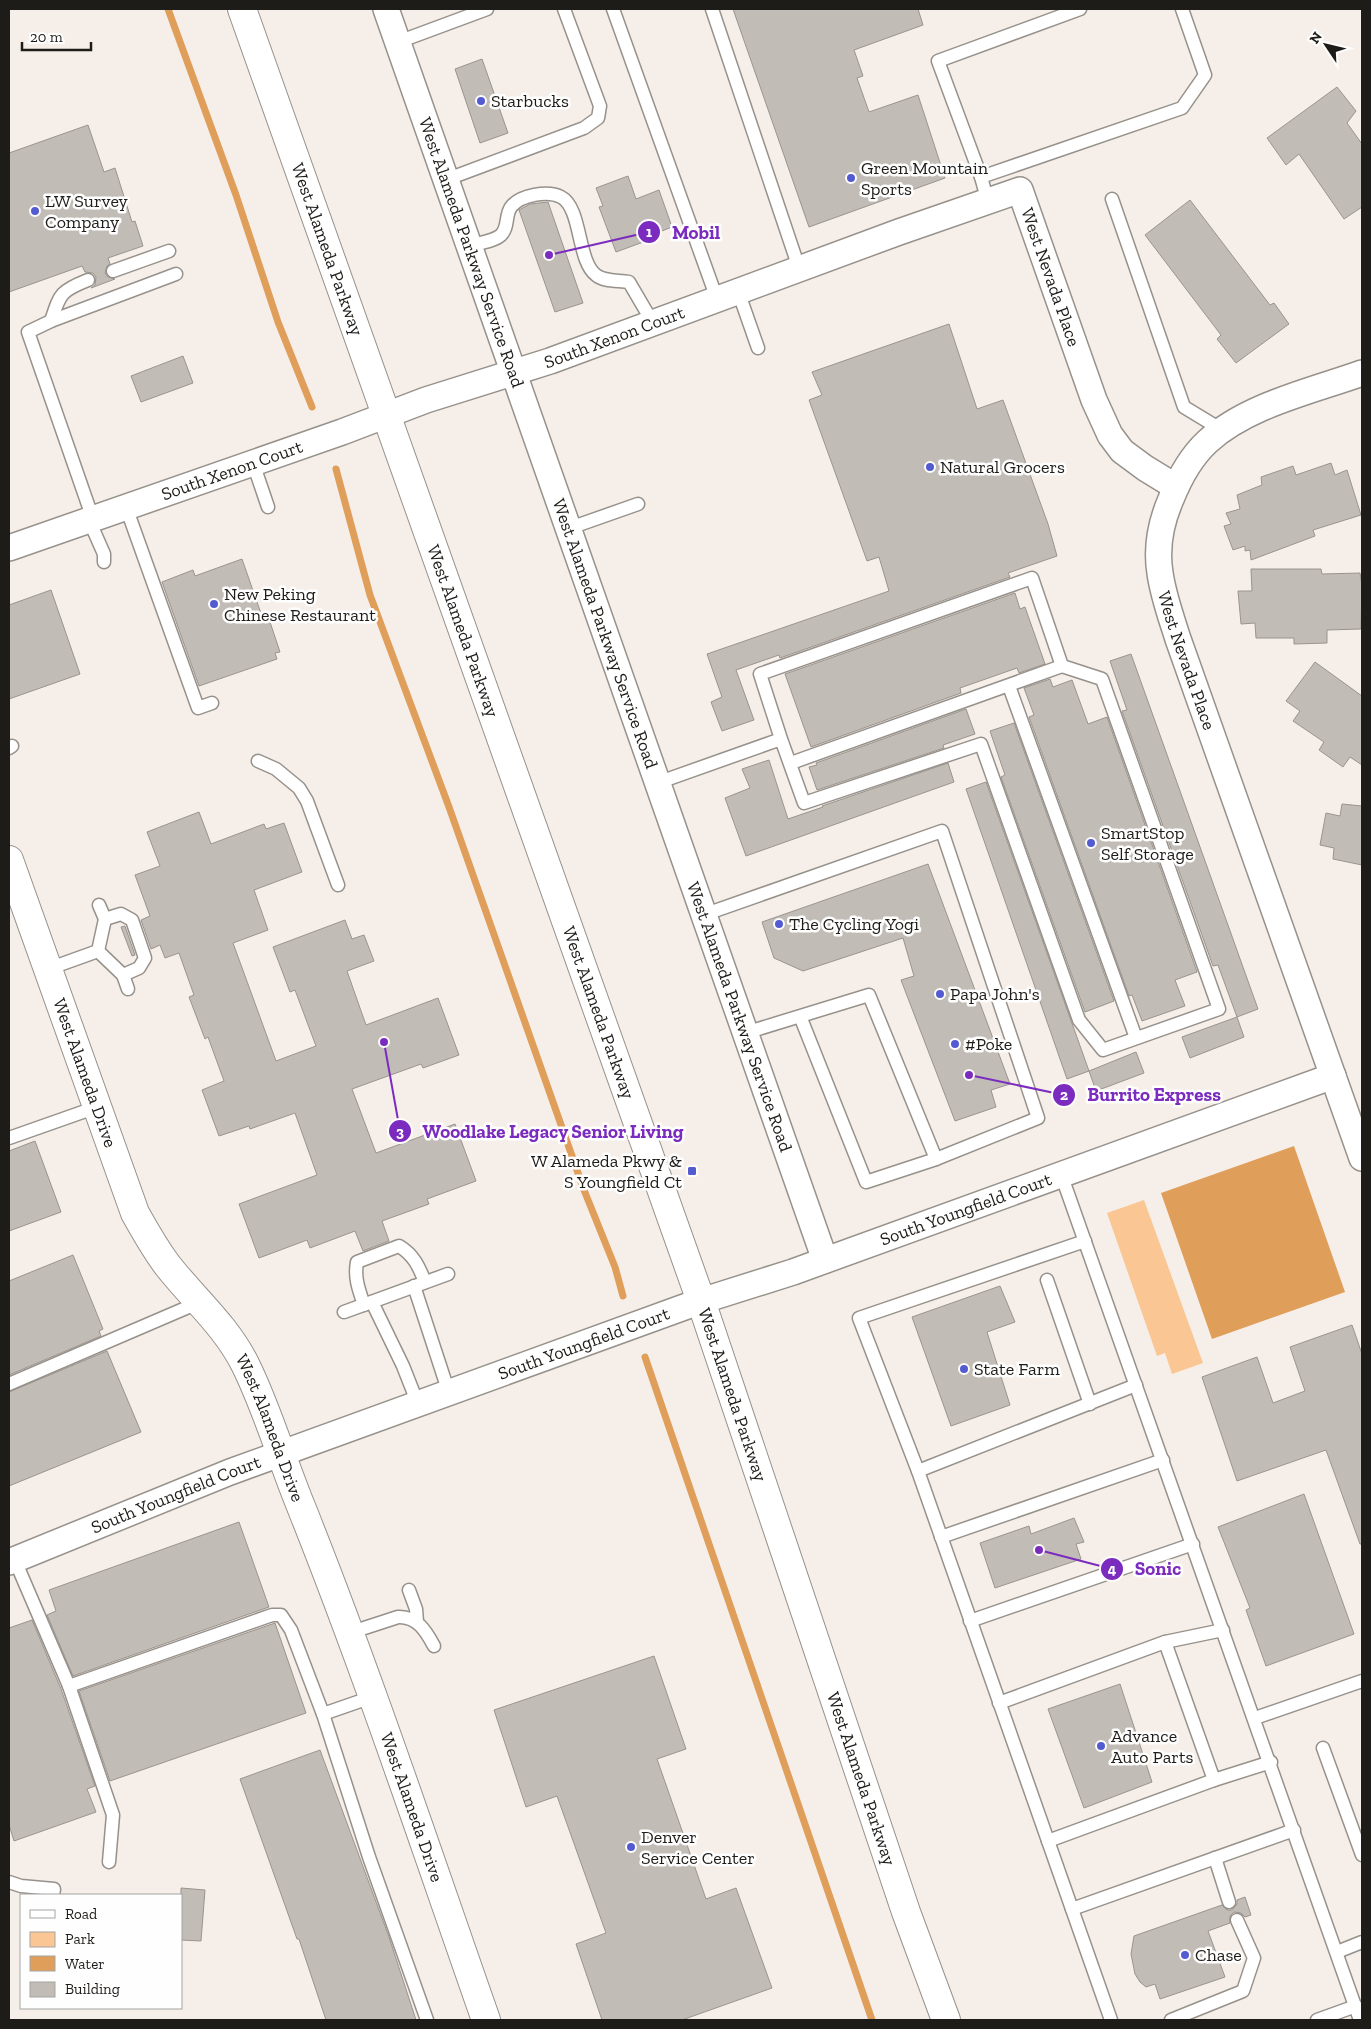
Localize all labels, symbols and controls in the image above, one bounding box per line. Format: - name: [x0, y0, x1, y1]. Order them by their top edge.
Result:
- scale bar: [22, 20, 91, 52]
- north arrow: [1301, 20, 1351, 70]
- text: 20 m: [30, 28, 63, 46]
- text: N: [1306, 28, 1326, 47]
- place label: Starbucks: [491, 90, 569, 112]
- marker: Starbucks: [475, 95, 487, 107]
- street label: West Alameda Parkway Service Road: [414, 114, 529, 391]
- place label: Green Mountain Sports: [861, 157, 989, 200]
- street label: West Alameda Parkway: [287, 160, 368, 339]
- marker: Green Mountain Sports: [845, 172, 857, 184]
- place label: LW Survey Company: [45, 190, 129, 233]
- marker: LW Survey Company: [29, 205, 41, 217]
- street label: West Nevada Place: [1016, 205, 1085, 349]
- callout: Mobil: [636, 215, 730, 249]
- text: Mobil: [672, 221, 721, 244]
- text: 1: [646, 223, 652, 241]
- street label: South Xenon Court: [541, 301, 688, 373]
- street label: South Xenon Court: [158, 436, 306, 505]
- place label: Natural Grocers: [940, 456, 1065, 478]
- marker: Natural Grocers: [924, 461, 936, 473]
- street label: West Alameda Parkway Service Road: [548, 496, 663, 772]
- street label: West Alameda Parkway: [422, 542, 504, 721]
- place label: New Peking Chinese Restaurant: [224, 583, 376, 626]
- street label: West Nevada Place: [1153, 588, 1220, 733]
- marker: New Peking Chinese Restaurant: [208, 598, 220, 610]
- place label: SmartStop Self Storage: [1101, 822, 1194, 865]
- marker: SmartStop Self Storage: [1085, 837, 1097, 849]
- street label: West Alameda Parkway Service Road: [682, 879, 797, 1155]
- place label: The Cycling Yogi: [789, 913, 919, 935]
- marker: The Cycling Yogi: [773, 918, 785, 930]
- street label: West Alameda Parkway: [558, 923, 640, 1103]
- place label: Papa John's: [950, 983, 1040, 1005]
- marker: Papa John's: [934, 988, 946, 1000]
- street label: West Alameda Drive: [48, 995, 122, 1150]
- place label: #Poke: [965, 1033, 1012, 1055]
- marker: #Poke: [949, 1038, 961, 1050]
- callout: Burrito Express: [1052, 1078, 1231, 1112]
- text: Burrito Express: [1087, 1083, 1221, 1106]
- text: 2: [1060, 1086, 1068, 1104]
- callout: Woodlake Legacy Senior Living: [388, 1114, 694, 1148]
- text: Woodlake Legacy Senior Living: [423, 1120, 684, 1143]
- text: 3: [396, 1123, 404, 1141]
- place label: W Alameda Pkwy & S Youngfield Ct: [531, 1150, 682, 1193]
- marker: W Alameda Pkwy & S Youngfield Ct: [686, 1165, 698, 1177]
- street label: South Youngfield Court: [877, 1168, 1055, 1250]
- street label: South Youngfield Court: [495, 1302, 673, 1385]
- street label: West Alameda Parkway: [693, 1305, 772, 1485]
- street label: West Alameda Drive: [231, 1350, 309, 1505]
- place label: State Farm: [974, 1358, 1060, 1380]
- marker: State Farm: [958, 1363, 970, 1375]
- street label: South Youngfield Court: [88, 1451, 264, 1538]
- callout: Sonic: [1099, 1552, 1191, 1586]
- text: Sonic: [1135, 1557, 1181, 1580]
- text: 4: [1108, 1560, 1117, 1578]
- street label: West Alameda Parkway: [822, 1689, 901, 1869]
- place label: Advance Auto Parts: [1111, 1725, 1194, 1768]
- street label: West Alameda Drive: [376, 1730, 448, 1885]
- marker: Advance Auto Parts: [1095, 1740, 1107, 1752]
- place label: Denver Service Center: [641, 1826, 755, 1869]
- marker: Denver Service Center: [625, 1841, 637, 1853]
- legend: [20, 1894, 182, 2009]
- text: Road: [65, 1905, 98, 1923]
- text: Park: [65, 1930, 95, 1948]
- place label: Chase: [1195, 1944, 1242, 1966]
- marker: Chase: [1179, 1949, 1191, 1961]
- text: Water: [65, 1955, 105, 1973]
- text: Building: [65, 1980, 120, 1998]

